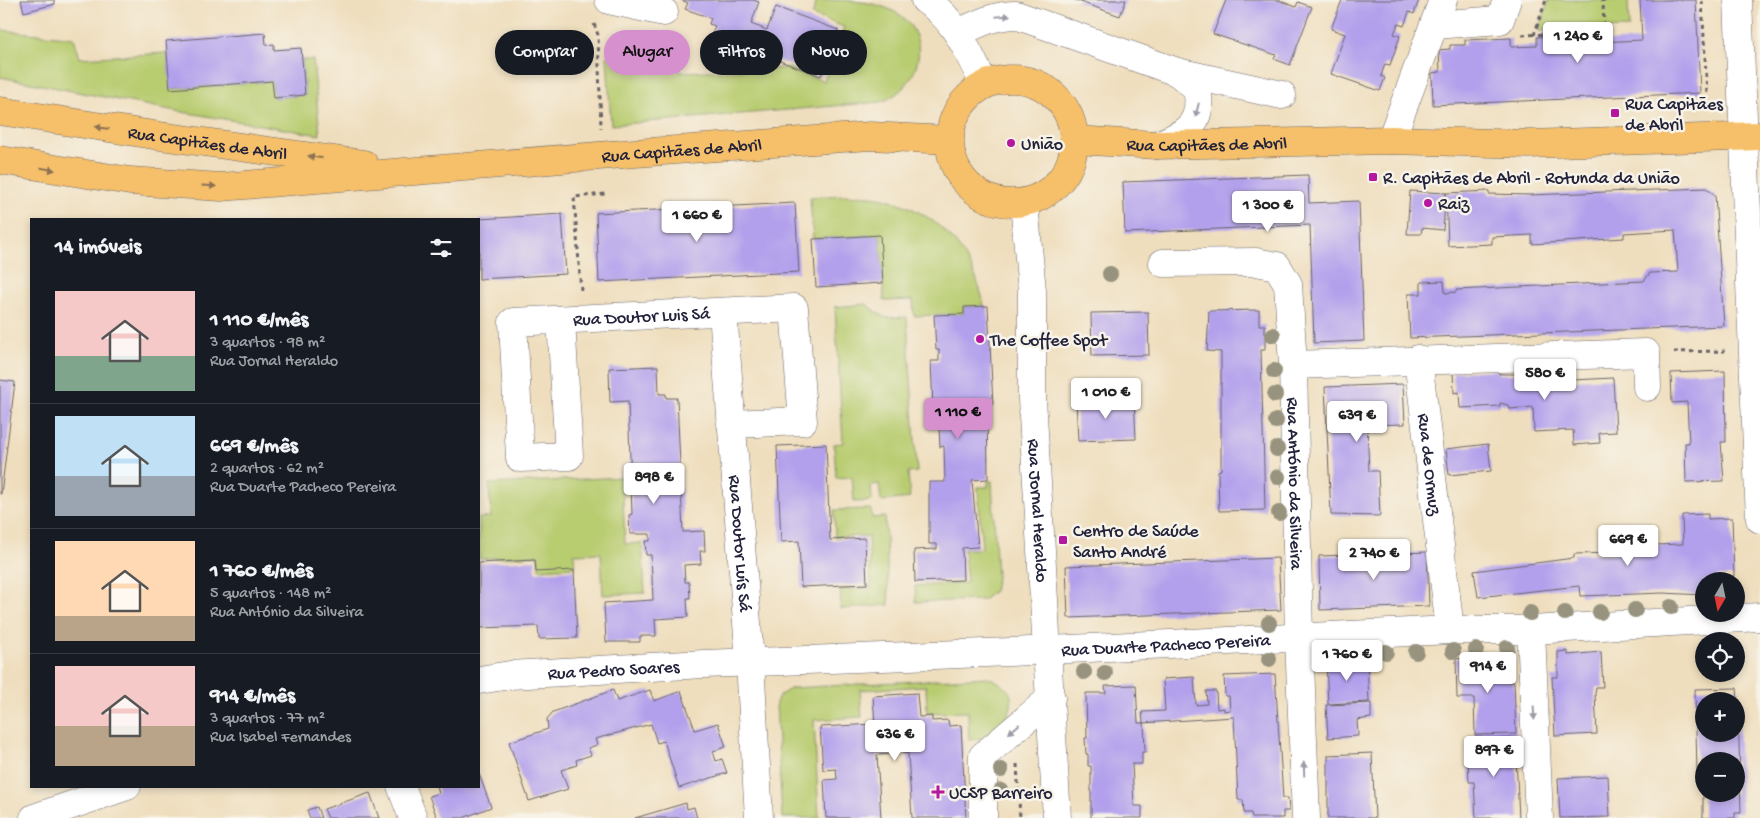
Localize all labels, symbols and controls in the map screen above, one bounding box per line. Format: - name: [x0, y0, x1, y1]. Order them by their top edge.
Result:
- one-way arrow: [996, 12, 1012, 20]
- pin: 1 240 €: [1532, 22, 1624, 64]
- text: 1 240 €: [1554, 28, 1602, 47]
- chip: Comprar: [495, 30, 594, 75]
- chip: Alugar: [604, 30, 690, 75]
- chip: Filtros: [700, 30, 783, 75]
- chip: Novo: [793, 30, 867, 75]
- place label: Rua Capitães de Abril: [1625, 95, 1724, 137]
- one-way arrow: [1193, 103, 1201, 118]
- marker: Rua Capitães de Abril: [1609, 107, 1621, 119]
- street label: Rua Capitães de Abril: [126, 123, 288, 166]
- one-way arrow: [93, 124, 109, 132]
- street label: Rua Capitães de Abril: [1126, 134, 1287, 158]
- place label: União: [1021, 135, 1063, 156]
- street label: Rua Capitães de Abril: [601, 136, 763, 169]
- marker: União: [1005, 137, 1017, 149]
- one-way arrow: [306, 153, 322, 161]
- one-way arrow: [40, 166, 56, 174]
- place label: R. Capitães de Abril - Rotunda da União: [1383, 169, 1680, 190]
- marker: R. Capitães de Abril - Rotunda da União: [1367, 171, 1379, 183]
- one-way arrow: [202, 183, 218, 191]
- pin: 1 300 €: [1222, 190, 1314, 233]
- place label: Raiz: [1438, 195, 1470, 216]
- text: 1 300 €: [1243, 197, 1293, 216]
- marker: Raiz: [1422, 197, 1434, 209]
- pin: 1 660 €: [651, 200, 743, 243]
- text: 1 660 €: [673, 207, 721, 226]
- icon: filters: [427, 234, 455, 262]
- text: 14 imóveis: [55, 236, 141, 261]
- street label: Rua Doutor Luis Sá: [572, 304, 712, 332]
- text: 1 110 €/mês: [210, 309, 308, 334]
- icon: home: [95, 311, 155, 371]
- place label: The Coffee Spot: [989, 331, 1109, 352]
- marker: The Coffee Spot: [974, 333, 986, 345]
- text: 3 quartos · 98 m²: [210, 334, 325, 353]
- text: Rua Jornal Heraldo: [210, 353, 338, 372]
- pin: 580 €: [1510, 358, 1580, 401]
- text: 580 €: [1525, 365, 1565, 384]
- pin: 1 010 €: [1060, 378, 1152, 420]
- text: 1 010 €: [1082, 384, 1130, 403]
- street label: Rua António da Silveira: [1281, 397, 1306, 571]
- pin: 1 110 €: [912, 398, 1004, 440]
- pin: 639 €: [1322, 400, 1392, 443]
- text: 1 110 €: [935, 404, 981, 423]
- text: 639 €: [1338, 407, 1376, 426]
- street label: Rua de Ormuz: [1412, 412, 1445, 518]
- text: 669 €/mês: [210, 435, 298, 460]
- icon: home: [95, 436, 155, 496]
- street label: Rua Jornal Heraldo: [1021, 438, 1051, 583]
- text: 2 quartos · 62 m²: [210, 460, 324, 479]
- pin: 898 €: [619, 462, 689, 505]
- text: 898 €: [635, 469, 673, 488]
- street label: Rua Doutor Luís Sá: [723, 474, 754, 614]
- text: Rua Duarte Pacheco Pereira: [210, 479, 396, 498]
- place label: Centro de Saúde Santo André: [1073, 522, 1199, 564]
- pin: 669 €: [1593, 524, 1663, 567]
- text: 669 €: [1609, 531, 1647, 550]
- marker: Centro de Saúde Santo André: [1057, 534, 1069, 546]
- pin: 2 740 €: [1328, 538, 1420, 581]
- text: 2 740 €: [1349, 545, 1399, 564]
- text: 1 760 €/mês: [210, 560, 313, 585]
- icon: home: [95, 561, 155, 621]
- north arrow: [1695, 572, 1745, 622]
- map controls: [1695, 572, 1745, 802]
- text: 5 quartos · 148 m²: [210, 585, 331, 604]
- text: Rua António da Silveira: [210, 604, 363, 623]
- street label: Rua Duarte Pacheco Pereira: [1061, 631, 1272, 662]
- button: locate: [1695, 632, 1745, 682]
- pin: 1 760 €: [1301, 640, 1393, 682]
- text: 1 760 €: [1322, 646, 1372, 665]
- pin: 914 €: [1453, 652, 1523, 694]
- street label: Rua Pedro Soares: [547, 657, 681, 686]
- text: 914 €: [1470, 658, 1506, 677]
- text: 914 €/mês: [210, 685, 295, 710]
- icon: home: [95, 686, 155, 746]
- button: +: [1695, 692, 1745, 742]
- one-way arrow: [1531, 706, 1539, 722]
- text: 3 quartos · 77 m²: [210, 710, 325, 729]
- pin: 636 €: [860, 720, 930, 762]
- one-way arrow: [1008, 723, 1020, 734]
- text: 636 €: [876, 726, 914, 745]
- text: Rua Isabel Fernandes: [210, 729, 351, 748]
- pin: 897 €: [1459, 736, 1529, 778]
- text: 897 €: [1475, 742, 1513, 761]
- button: −: [1695, 752, 1745, 802]
- one-way arrow: [1300, 761, 1308, 777]
- place label: UCSP Barreiro: [949, 784, 1053, 805]
- marker: UCSP Barreiro: [931, 785, 945, 799]

